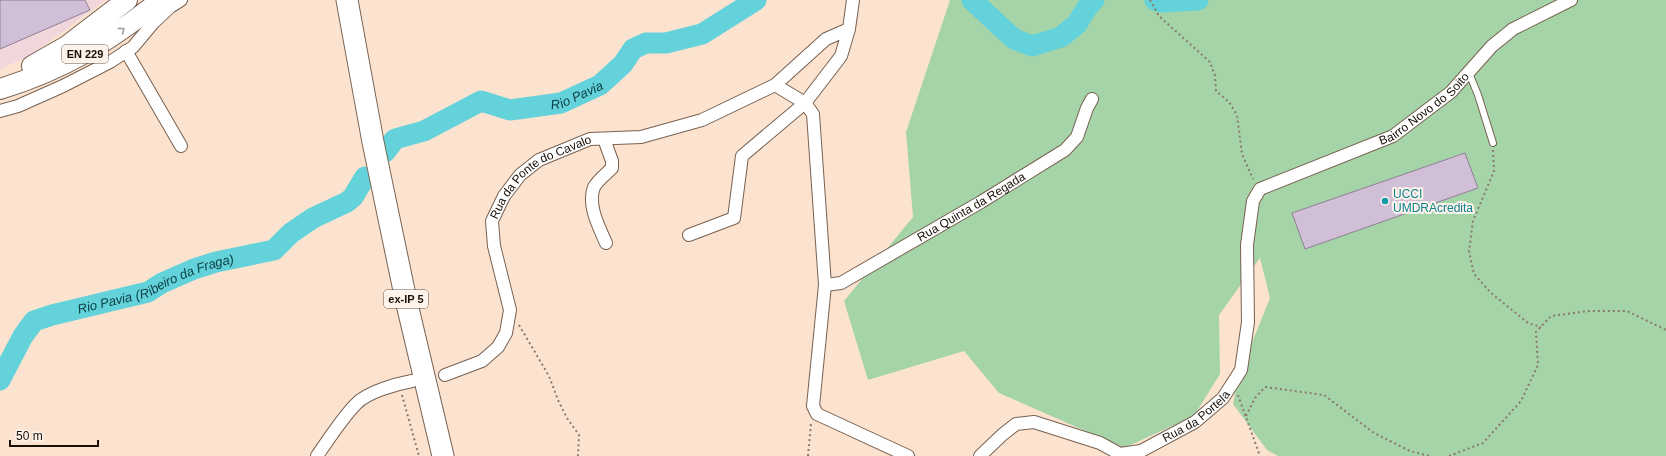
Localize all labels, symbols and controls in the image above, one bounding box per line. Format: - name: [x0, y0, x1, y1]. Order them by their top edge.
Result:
- one-way arrow: [118, 27, 125, 34]
- road number: EN 229: [62, 45, 108, 63]
- street label: Bairro Novo do Soito: [1377, 70, 1472, 148]
- water label: Rio Pavia: [550, 78, 605, 112]
- street label: Rua da Ponte do Cavalo: [487, 132, 594, 221]
- street label: Rua Quinta da Regada: [915, 169, 1028, 244]
- place label: UCCI UMDRAcredita: [1393, 187, 1473, 215]
- marker: UCCI UMDRAcredita: [1380, 196, 1390, 206]
- water label: Rio Pavia (Ribeiro da Fraga): [76, 252, 235, 317]
- road number: ex-IP 5: [384, 290, 428, 308]
- street label: Rua da Portela: [1160, 388, 1233, 445]
- scale bar: [10, 422, 98, 448]
- text: 50 m: [16, 429, 43, 443]

